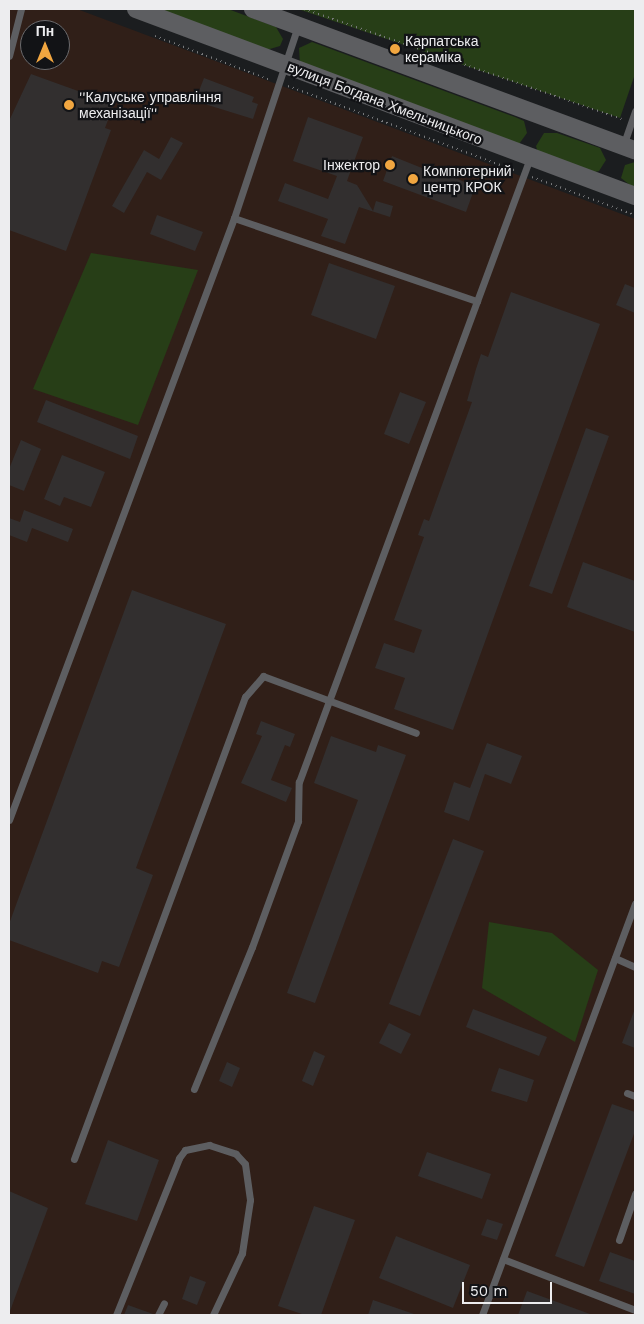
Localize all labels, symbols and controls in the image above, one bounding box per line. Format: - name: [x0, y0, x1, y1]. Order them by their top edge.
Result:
- north arrow: [20, 20, 70, 70]
- text: Пн: [36, 23, 54, 39]
- place label: Карпатська кераміка: [405, 33, 479, 65]
- marker: Карпатська кераміка: [389, 43, 401, 55]
- street label: вулиця Богдана Хмельницького: [285, 58, 485, 148]
- place label: ''Калуське управління механізації'': [79, 89, 221, 121]
- marker: ''Калуське управління механізації'': [63, 99, 75, 111]
- place label: Інжектор: [323, 157, 380, 173]
- marker: Інжектор: [384, 159, 396, 171]
- place label: Компютерний центр КРОК: [423, 163, 512, 196]
- marker: Компютерний центр КРОК: [407, 173, 419, 185]
- scale bar: [464, 1272, 554, 1304]
- text: 50 m: [470, 1282, 507, 1300]

